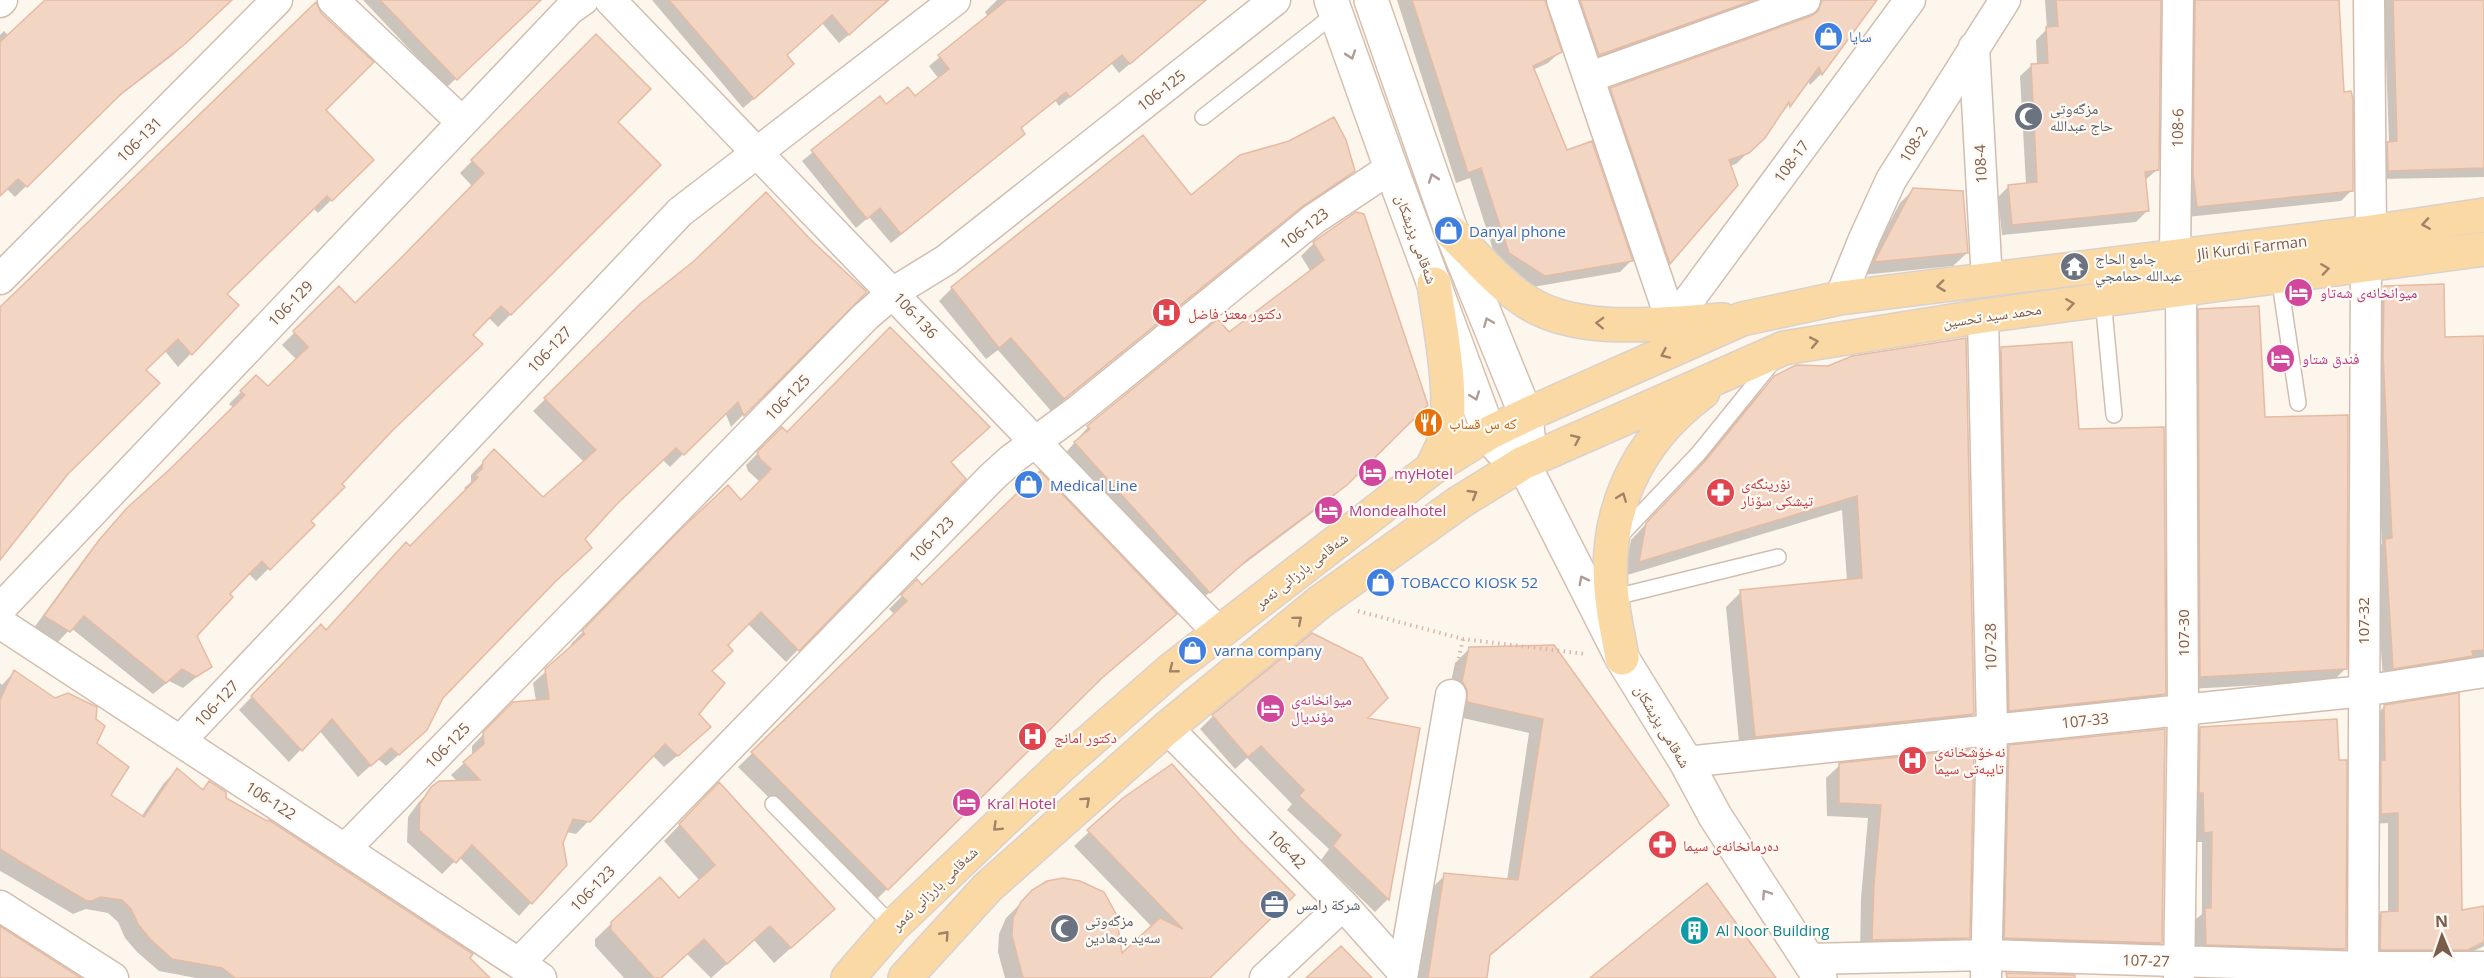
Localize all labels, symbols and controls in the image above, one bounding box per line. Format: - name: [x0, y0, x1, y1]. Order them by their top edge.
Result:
- shop icon: سايا: [1812, 20, 1844, 52]
- place label: سايا: [1849, 26, 1872, 46]
- one-way arrow: [1343, 49, 1356, 60]
- street label: 106-125: [1133, 65, 1189, 115]
- place label: مزگەوتی حاج عبدالله: [2050, 98, 2114, 136]
- mosque icon: مزگەوتی حاج عبدالله: [2013, 101, 2045, 133]
- street label: 108-6: [2167, 108, 2187, 148]
- street label: 106-131: [112, 112, 166, 166]
- street label: 108-2: [1894, 122, 1932, 166]
- street label: 108-17: [1769, 136, 1813, 186]
- street label: 108-4: [1969, 144, 1991, 184]
- one-way arrow: [1427, 173, 1440, 184]
- street label: شەقامی پزیشکان: [1391, 192, 1442, 287]
- street label: 106-123: [1276, 203, 1332, 253]
- shop icon: Danyal phone: [1432, 215, 1464, 247]
- one-way arrow: [2422, 217, 2431, 229]
- place label: Danyal phone: [1469, 221, 1566, 241]
- street label: Jli Kurdi Farman: [2194, 230, 2308, 264]
- place label: جامع الحاج عبدالله حمامجي: [2095, 248, 2182, 288]
- temple icon: جامع الحاج عبدالله حمامجي: [2058, 251, 2090, 283]
- one-way arrow: [2321, 264, 2330, 276]
- street label: 106-129: [263, 276, 317, 330]
- hotel icon: میوانخانەی شەتاو: [2283, 276, 2315, 308]
- one-way arrow: [1937, 280, 1946, 292]
- place label: میوانخانەی شەتاو: [2320, 282, 2418, 303]
- street label: 106-136: [889, 288, 943, 342]
- hospital icon: دكتور معتز فاضل: [1151, 297, 1183, 329]
- street label: محمد سید تحسین: [1941, 298, 2043, 333]
- one-way arrow: [2065, 298, 2074, 310]
- place label: دكتور معتز فاضل: [1188, 303, 1282, 324]
- one-way arrow: [1595, 317, 1604, 330]
- one-way arrow: [1483, 318, 1495, 329]
- street label: 106-127: [522, 322, 576, 376]
- one-way arrow: [1809, 336, 1819, 349]
- hotel icon: فندق شتاو: [2265, 342, 2297, 374]
- one-way arrow: [1661, 346, 1672, 358]
- place label: فندق شتاو: [2302, 348, 2359, 369]
- street label: 106-125: [760, 370, 814, 424]
- one-way arrow: [1468, 390, 1481, 401]
- restaurant icon: كه س قساب: [1412, 407, 1444, 439]
- place label: كه س قساب: [1449, 413, 1517, 434]
- one-way arrow: [1570, 435, 1581, 447]
- hotel icon: myHotel: [1357, 457, 1389, 489]
- place label: myHotel: [1394, 463, 1453, 483]
- shop icon: Medical Line: [1013, 469, 1045, 501]
- place label: نۆرینگەی تیشکی سۆنار: [1740, 473, 1814, 511]
- place label: Medical Line: [1050, 475, 1137, 495]
- pharmacy icon: نۆرینگەی تیشکی سۆنار: [1704, 476, 1736, 508]
- one-way arrow: [1467, 489, 1477, 501]
- one-way arrow: [1615, 492, 1627, 503]
- hotel icon: Mondealhotel: [1312, 494, 1344, 526]
- place label: Mondealhotel: [1349, 500, 1446, 520]
- street label: 106-123: [904, 512, 958, 566]
- street label: شەقامی بارزانی نەمر: [1250, 527, 1352, 614]
- shop icon: TOBACCO KIOSK 52: [1364, 566, 1396, 598]
- place label: TOBACCO KIOSK 52: [1401, 572, 1538, 592]
- one-way arrow: [1578, 576, 1590, 587]
- street label: 107-32: [2353, 597, 2373, 645]
- street label: 107-30: [2173, 609, 2193, 657]
- one-way arrow: [1291, 616, 1302, 627]
- street label: 107-28: [1980, 623, 2000, 671]
- shop icon: varna company: [1177, 634, 1209, 666]
- place label: varna company: [1214, 640, 1322, 660]
- one-way arrow: [1169, 661, 1180, 672]
- street label: 106-127: [189, 676, 243, 730]
- street label: شەقامی پزیشکان: [1629, 681, 1696, 772]
- place label: میوانخانەی مۆندیال: [1291, 689, 1352, 727]
- hotel icon: میوانخانەی مۆندیال: [1254, 692, 1286, 724]
- street label: 107-33: [2060, 708, 2110, 732]
- street label: 106-125: [420, 718, 474, 772]
- hospital icon: دكتور امانج: [1017, 721, 1049, 753]
- place label: دكتور امانج: [1054, 727, 1117, 748]
- place label: نەخۆشخانەی تایبەتی سیما: [1934, 741, 2005, 779]
- hospital icon: نەخۆشخانەی تایبەتی سیما: [1897, 744, 1929, 776]
- street label: 106-122: [242, 776, 300, 824]
- hotel icon: Kral Hotel: [950, 787, 982, 819]
- place label: Kral Hotel: [987, 793, 1056, 813]
- one-way arrow: [1079, 797, 1090, 808]
- one-way arrow: [993, 820, 1004, 831]
- street label: 106-42: [1263, 825, 1311, 873]
- pharmacy icon: دەرمانخانەی سیما: [1646, 829, 1678, 861]
- place label: دەرمانخانەی سیما: [1683, 835, 1779, 856]
- street label: شەقامی بارزانی نەمر: [886, 841, 982, 936]
- street label: 106-123: [565, 861, 619, 915]
- office icon: شركة رامس: [1259, 888, 1291, 920]
- one-way arrow: [1762, 889, 1773, 900]
- place label: شركة رامس: [1296, 894, 1360, 915]
- north arrow: [2412, 906, 2472, 966]
- place label: مزگەوتی سەید بەهادین: [1085, 910, 1160, 948]
- text: N: [2435, 910, 2448, 932]
- mosque icon: مزگەوتی سەید بەهادین: [1048, 913, 1080, 945]
- building icon: Al Noor Building: [1679, 914, 1711, 946]
- place label: Al Noor Building: [1716, 920, 1829, 940]
- one-way arrow: [938, 931, 949, 942]
- street label: 107-27: [2122, 949, 2170, 971]

